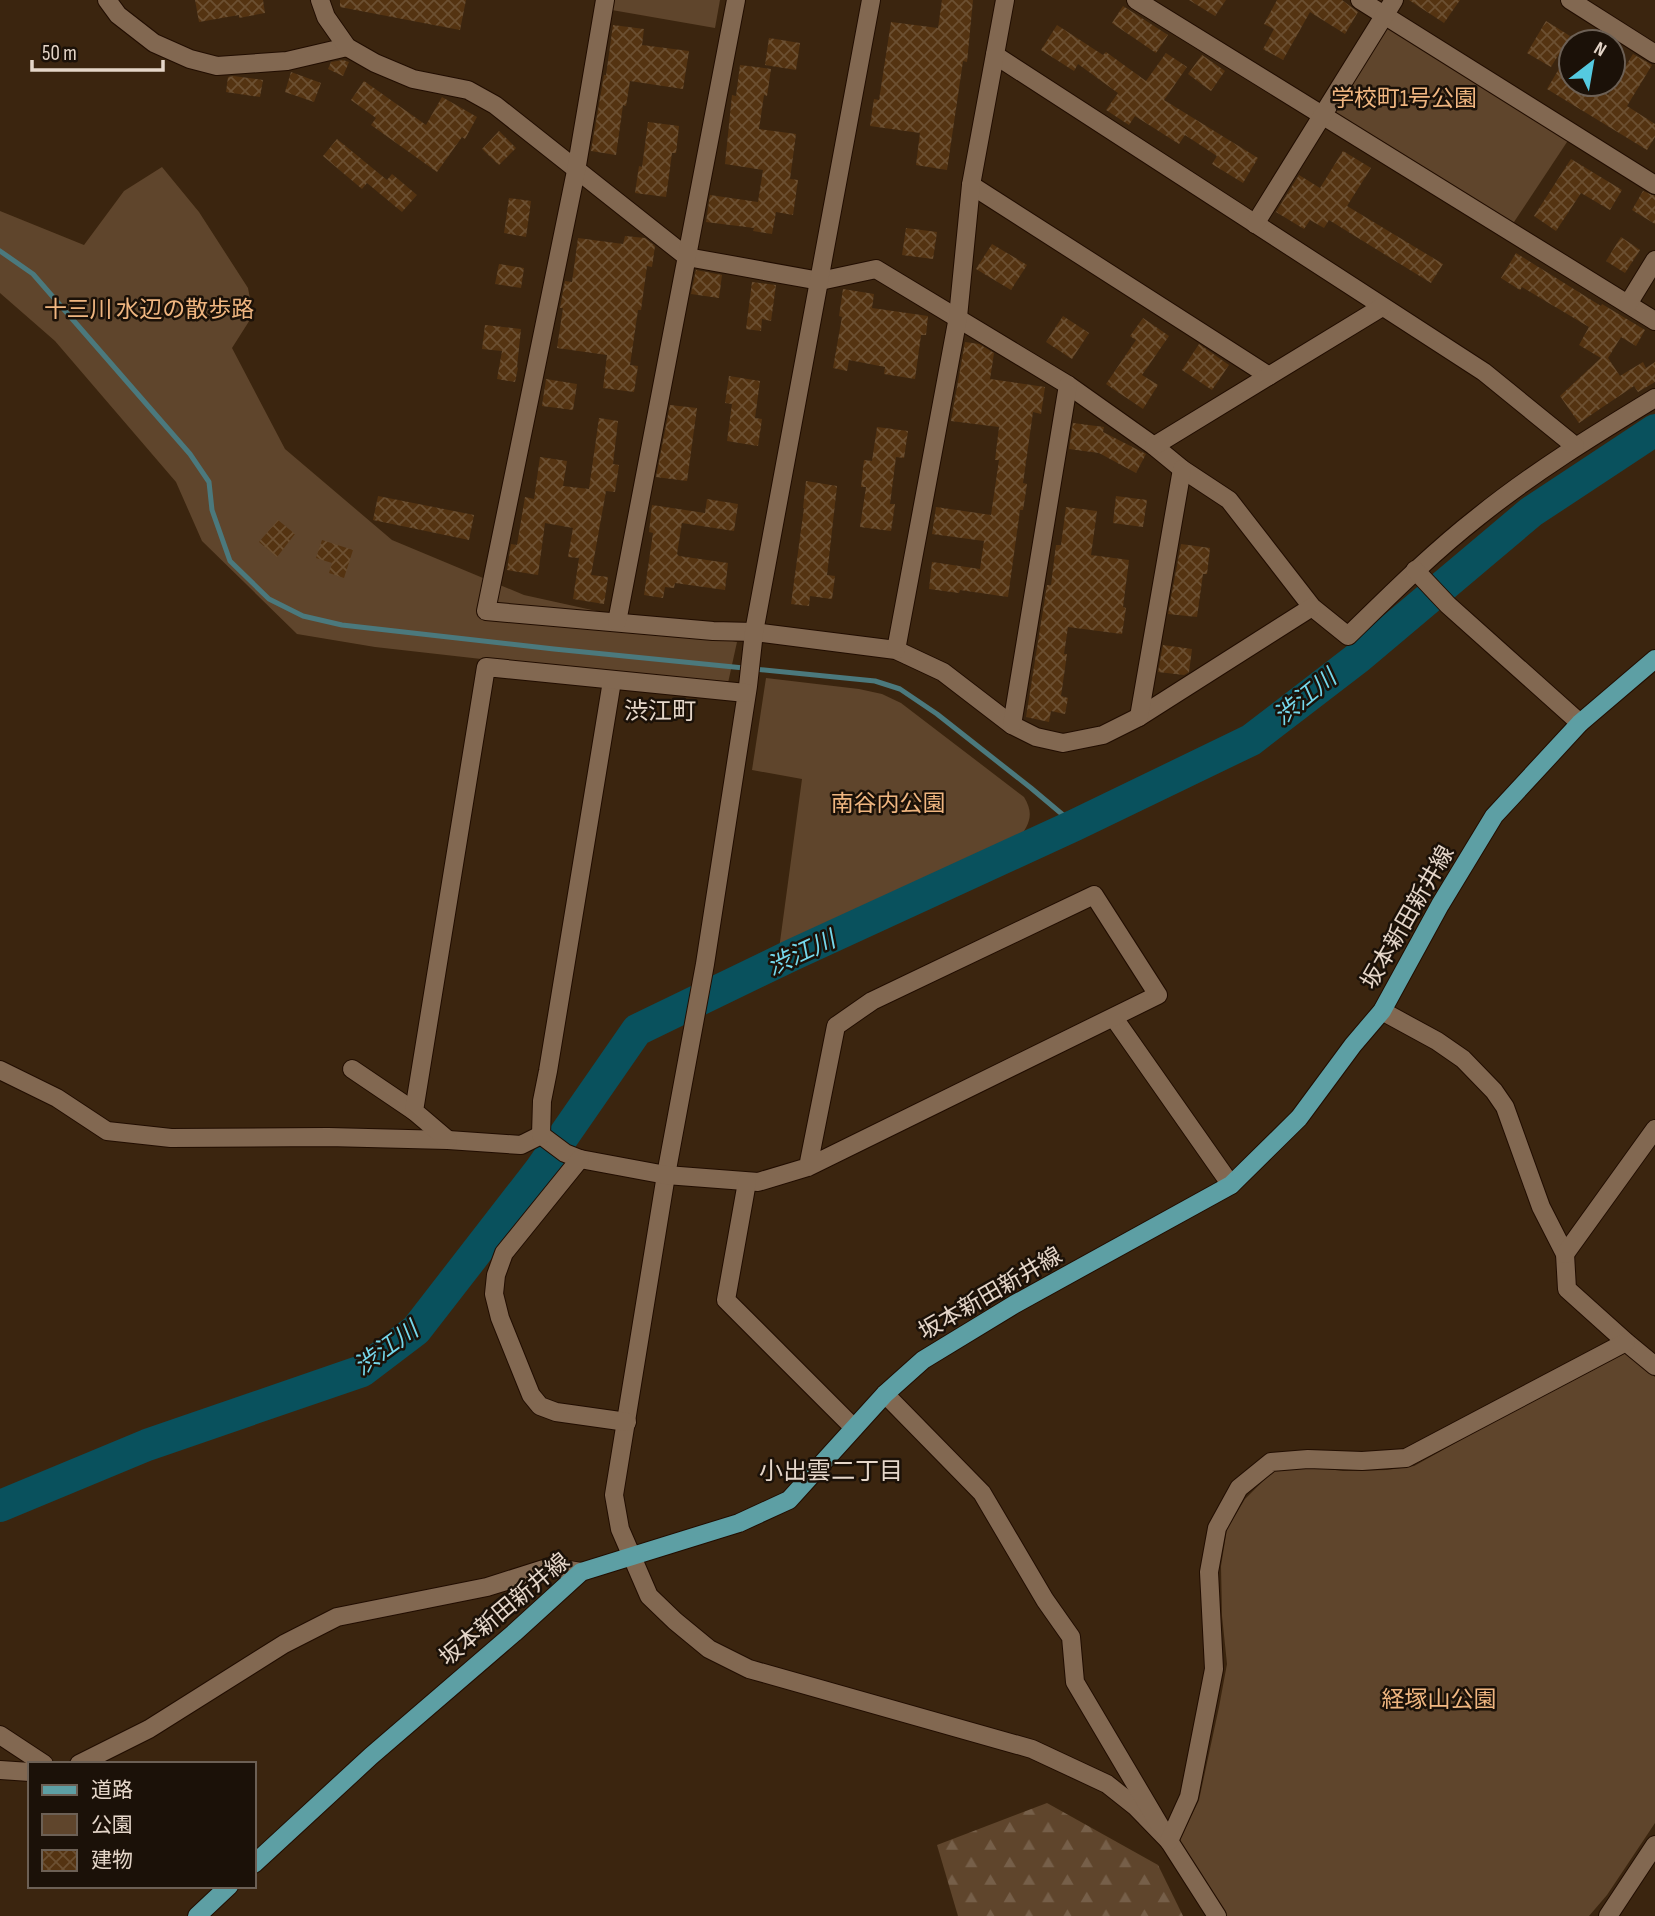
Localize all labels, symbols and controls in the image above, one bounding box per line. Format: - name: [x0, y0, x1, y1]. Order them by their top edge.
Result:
- scale bar: [32, 28, 163, 72]
- north arrow: [1557, 28, 1627, 98]
- text: N: [1590, 37, 1610, 62]
- text: 50 m: [42, 41, 77, 66]
- park label: 学校町1号公園: [1331, 85, 1477, 113]
- park label: 十三川 水辺の散歩路: [44, 296, 254, 324]
- water label: 渋江川: [1268, 662, 1345, 731]
- district label: 渋江町: [624, 697, 696, 726]
- park label: 南谷内公園: [831, 790, 946, 818]
- street label: 坂本新田新井線: [1355, 841, 1460, 994]
- water label: 渋江川: [762, 924, 843, 982]
- street label: 坂本新田新井線: [914, 1241, 1067, 1346]
- water label: 渋江川: [349, 1314, 426, 1381]
- district label: 小出雲二丁目: [759, 1457, 903, 1486]
- street label: 坂本新田新井線: [434, 1547, 575, 1672]
- park label: 経塚山公園: [1382, 1686, 1497, 1714]
- legend: [28, 1762, 256, 1888]
- text: 道路: [91, 1778, 133, 1803]
- text: 公園: [91, 1813, 133, 1838]
- text: 建物: [91, 1848, 133, 1873]

